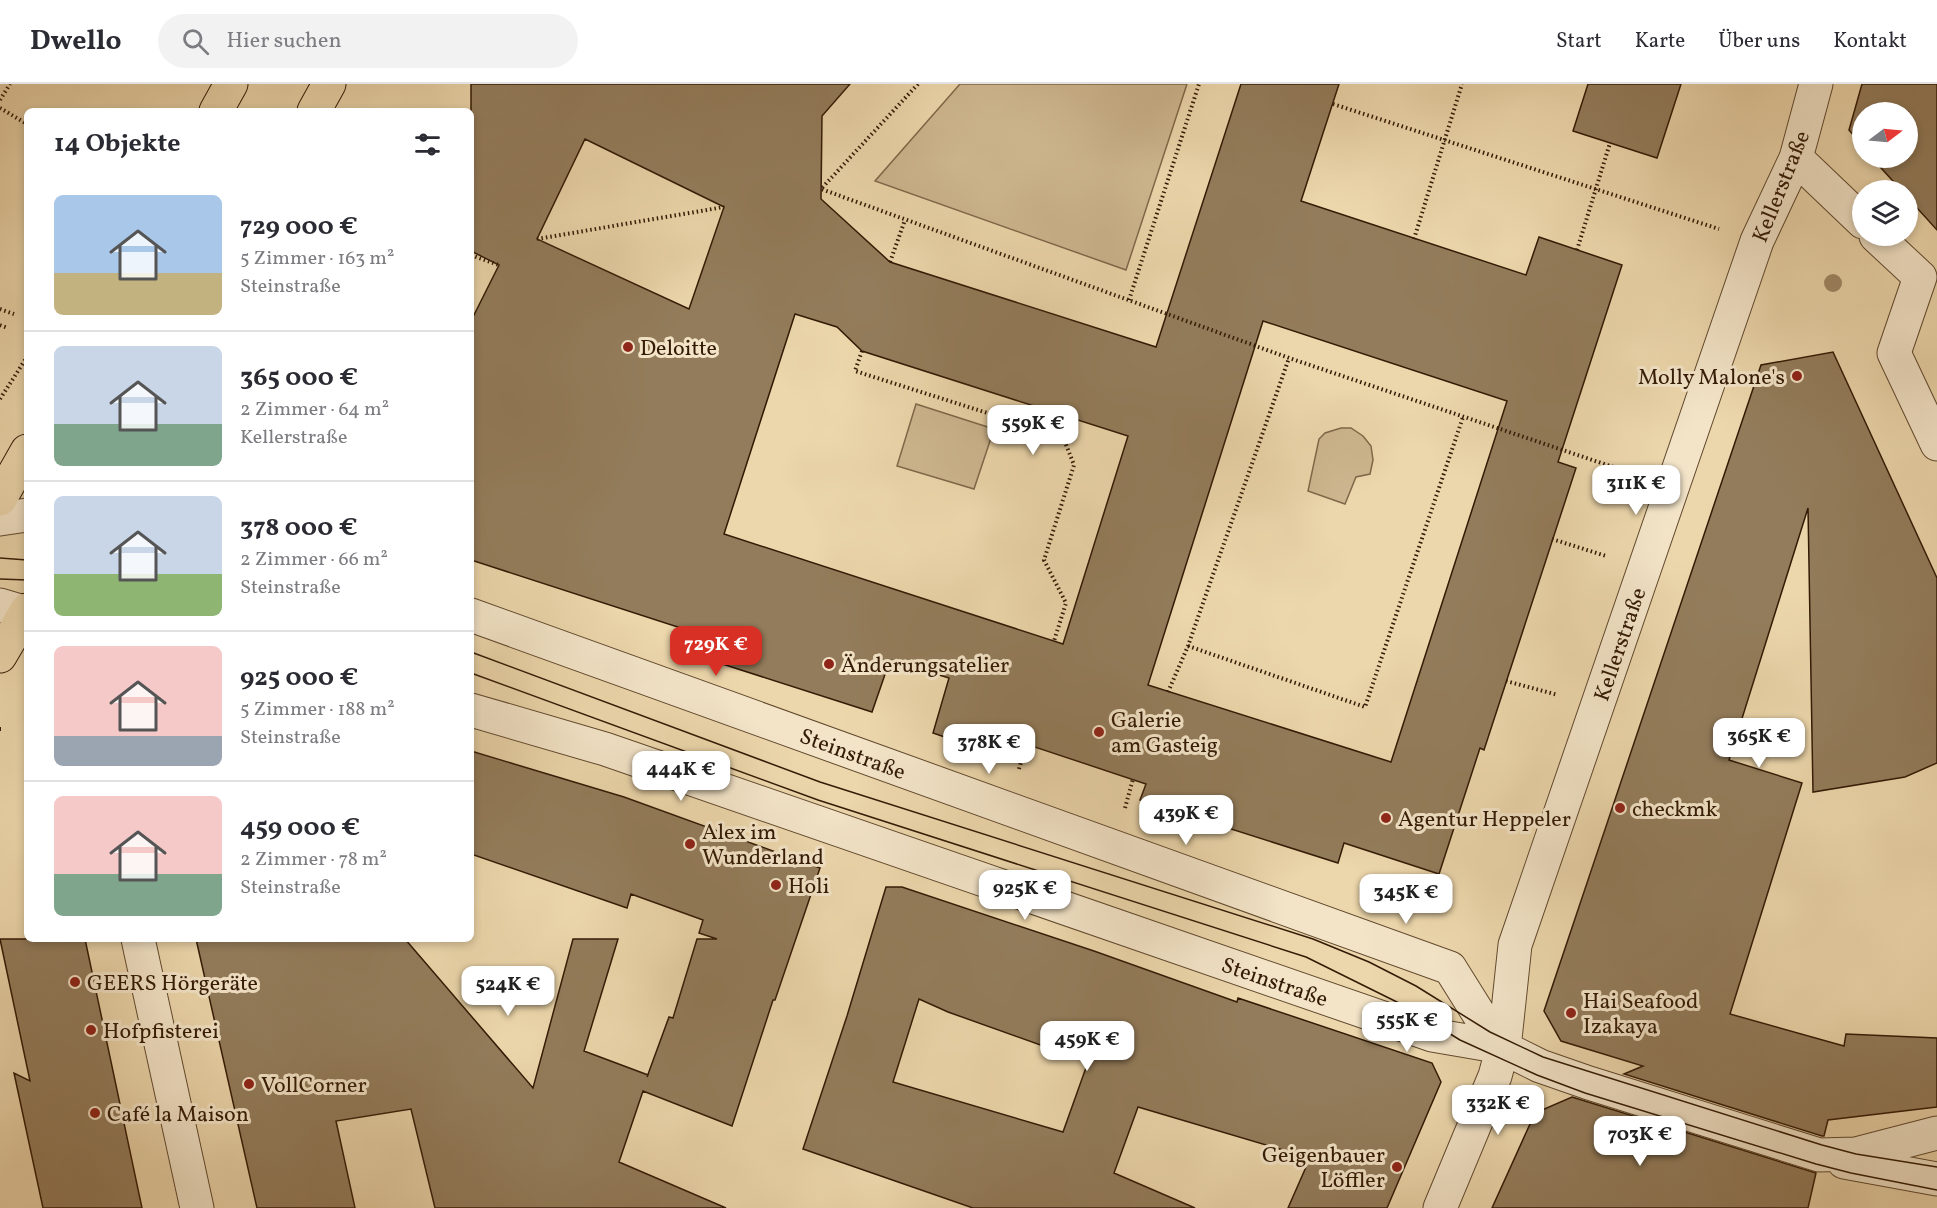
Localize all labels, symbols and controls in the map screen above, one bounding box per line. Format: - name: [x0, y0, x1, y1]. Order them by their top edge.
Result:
- search box: [158, 14, 578, 68]
- text: Dwello: [30, 22, 122, 61]
- icon: search: [179, 25, 212, 58]
- text: Hier suchen: [227, 26, 342, 57]
- text: Start: [1556, 27, 1602, 56]
- text: Karte: [1635, 27, 1685, 56]
- text: Über uns: [1718, 27, 1800, 56]
- text: Kontakt: [1833, 27, 1907, 56]
- north arrow: [1852, 102, 1918, 168]
- map controls: [1852, 102, 1918, 246]
- text: 14 Objekte: [54, 126, 180, 162]
- street label: Kellerstraße: [1746, 126, 1819, 248]
- icon: filters: [411, 128, 444, 161]
- button: layers: [1852, 180, 1918, 246]
- text: 729 000 €: [240, 209, 358, 245]
- icon: home: [102, 219, 174, 291]
- text: 5 Zimmer · 163 m²: [240, 245, 394, 273]
- text: Steinstraße: [240, 273, 341, 301]
- place label: Deloitte: [640, 334, 717, 365]
- marker: Deloitte: [621, 340, 635, 354]
- text: 365 000 €: [240, 360, 358, 396]
- place label: Molly Malone's: [1638, 363, 1785, 394]
- marker: Molly Malone's: [1790, 369, 1804, 383]
- icon: home: [102, 370, 174, 442]
- text: 2 Zimmer · 64 m²: [240, 396, 389, 424]
- pin: 559K €: [984, 405, 1082, 456]
- text: 559K €: [1001, 410, 1065, 438]
- text: Kellerstraße: [240, 424, 347, 452]
- pin: 311K €: [1587, 465, 1685, 516]
- text: 311K €: [1606, 470, 1666, 498]
- text: 378 000 €: [240, 510, 358, 546]
- icon: home: [102, 520, 174, 592]
- text: 2 Zimmer · 66 m²: [240, 546, 388, 574]
- text: Steinstraße: [240, 574, 341, 602]
- street label: Kellerstraße: [1587, 584, 1655, 706]
- pin: 729K €: [667, 626, 765, 677]
- text: 729K €: [684, 631, 748, 659]
- place label: Änderungsatelier: [841, 651, 1009, 682]
- marker: Änderungsatelier: [822, 657, 836, 671]
- text: 925 000 €: [240, 660, 359, 696]
- icon: home: [102, 670, 174, 742]
- text: 5 Zimmer · 188 m²: [240, 696, 395, 724]
- place label: Galerie am Gasteig: [1111, 706, 1218, 762]
- pin: 365K €: [1710, 718, 1808, 769]
- street label: Steinstraße: [795, 722, 909, 789]
- text: 365K €: [1727, 723, 1791, 751]
- text: Steinstraße: [240, 724, 341, 752]
- pin: 378K €: [940, 724, 1038, 775]
- marker: Galerie am Gasteig: [1092, 725, 1106, 739]
- text: 378K €: [957, 729, 1021, 757]
- pin: 444K €: [632, 751, 730, 802]
- text: 444K €: [646, 756, 716, 784]
- pin: 439K €: [1137, 795, 1235, 846]
- place label: checkmk: [1632, 795, 1718, 826]
- text: 439K €: [1153, 800, 1219, 828]
- marker: checkmk: [1613, 801, 1627, 815]
- place label: Agentur Heppeler: [1398, 805, 1571, 836]
- text: 459 000 €: [240, 810, 360, 846]
- marker: Agentur Heppeler: [1379, 811, 1393, 825]
- place label: Alex im Wunderland: [702, 818, 824, 874]
- icon: home: [102, 820, 174, 892]
- marker: Alex im Wunderland: [683, 837, 697, 851]
- text: 2 Zimmer · 78 m²: [240, 846, 387, 874]
- pin: 925K €: [976, 870, 1074, 921]
- place label: Holi: [788, 872, 829, 903]
- text: Steinstraße: [240, 874, 341, 902]
- pin: 345K €: [1357, 874, 1455, 925]
- text: 925K €: [993, 875, 1057, 903]
- marker: Holi: [769, 878, 783, 892]
- text: 345K €: [1374, 879, 1438, 907]
- street label: Steinstraße: [1217, 951, 1332, 1016]
- pin: 524K €: [459, 966, 557, 1017]
- place label: GEERS Hörgeräte: [87, 969, 258, 1000]
- text: 524K €: [475, 971, 541, 999]
- marker: GEERS Hörgeräte: [68, 975, 82, 989]
- place label: Hai Seafood Izakaya: [1583, 987, 1698, 1043]
- pin: 555K €: [1358, 1002, 1456, 1053]
- marker: Hai Seafood Izakaya: [1564, 1006, 1578, 1020]
- text: 555K €: [1376, 1007, 1438, 1035]
- place label: Hofpfisterei: [103, 1017, 219, 1048]
- pin: 459K €: [1038, 1021, 1136, 1072]
- marker: Hofpfisterei: [84, 1023, 98, 1037]
- text: 459K €: [1054, 1026, 1120, 1054]
- place label: VollCorner: [261, 1071, 367, 1102]
- marker: VollCorner: [242, 1077, 256, 1091]
- pin: 332K €: [1449, 1085, 1547, 1136]
- text: 332K €: [1466, 1090, 1530, 1118]
- place label: Café la Maison: [107, 1100, 249, 1131]
- marker: Café la Maison: [88, 1106, 102, 1120]
- pin: 703K €: [1591, 1116, 1689, 1167]
- text: 703K €: [1608, 1121, 1672, 1149]
- place label: Geigenbauer Löffler: [1262, 1141, 1385, 1197]
- marker: Geigenbauer Löffler: [1390, 1160, 1404, 1174]

